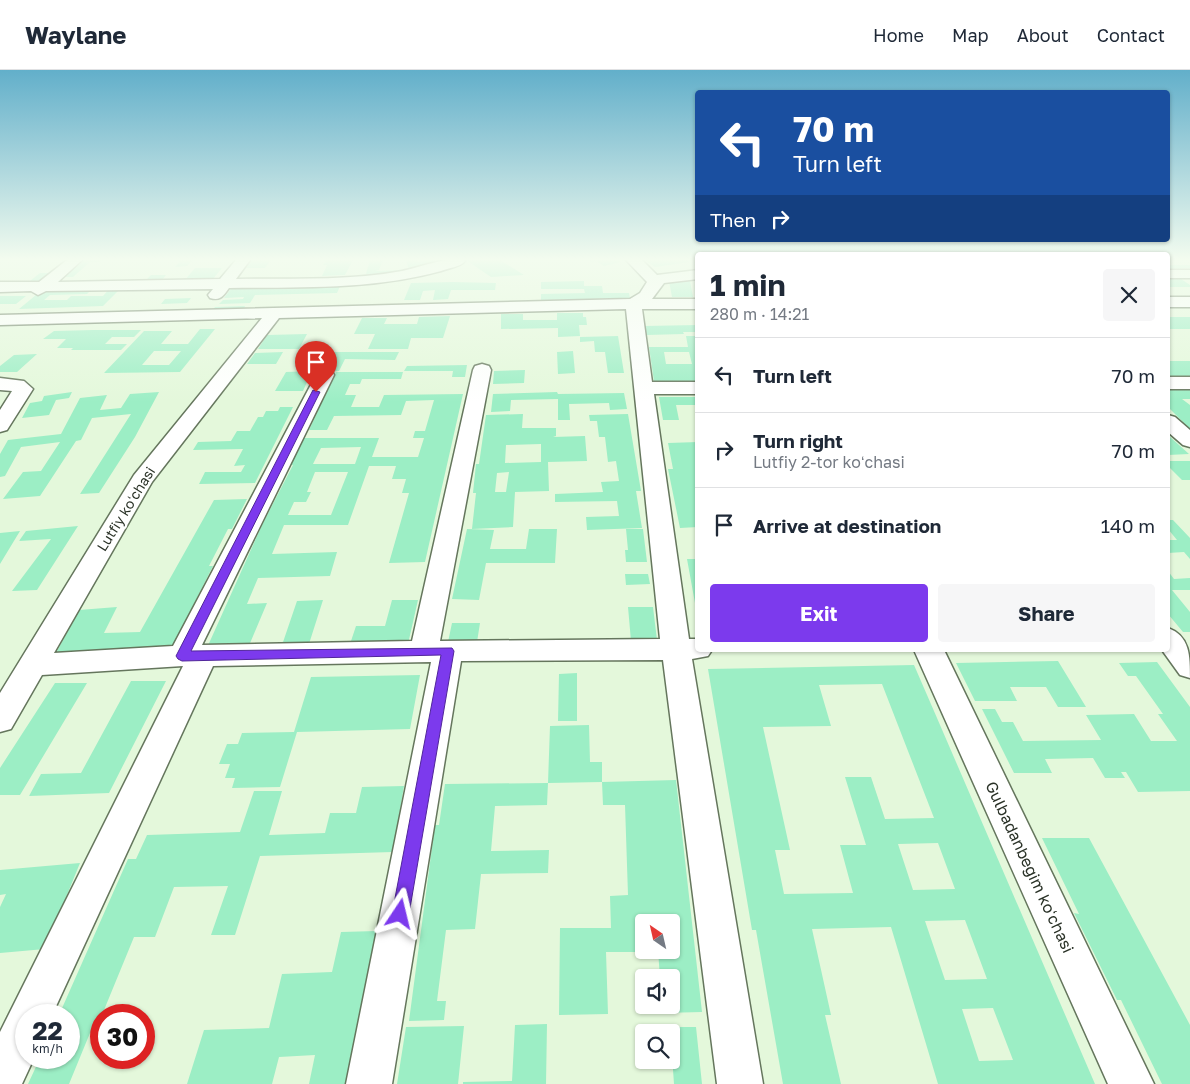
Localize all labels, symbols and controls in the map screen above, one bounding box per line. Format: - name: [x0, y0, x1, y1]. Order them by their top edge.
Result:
- text: Waylane: [25, 20, 126, 49]
- text: Home: [873, 24, 924, 46]
- text: Map: [952, 24, 989, 46]
- text: About: [1017, 24, 1069, 46]
- text: Contact: [1097, 24, 1165, 46]
- text: 70 m: [793, 108, 874, 150]
- icon: left: [710, 110, 775, 175]
- text: Turn left: [793, 150, 882, 177]
- icon: right: [766, 205, 794, 233]
- text: Then: [710, 208, 756, 231]
- text: 1 min: [710, 267, 786, 303]
- button: close: [1103, 269, 1155, 321]
- text: 280 m · 14:21: [710, 304, 809, 324]
- pin: [295, 341, 337, 392]
- icon: arrive: [302, 348, 330, 376]
- icon: left: [710, 361, 738, 389]
- text: Turn left: [753, 364, 832, 387]
- text: 70 m: [1112, 364, 1155, 387]
- text: Turn right: [753, 429, 843, 452]
- icon: right: [710, 436, 738, 464]
- text: 70 m: [1112, 439, 1155, 462]
- text: Lutfiy 2-tor koʻchasi: [753, 452, 905, 472]
- street label: Lutfiy koʻchasi: [93, 463, 158, 554]
- icon: arrive: [710, 511, 738, 539]
- text: Arrive at destination: [753, 514, 941, 537]
- text: 140 m: [1101, 514, 1155, 537]
- button: Exit: [710, 584, 928, 642]
- button: Share: [938, 584, 1155, 642]
- street label: Gulbadanbegim koʻchasi: [981, 778, 1079, 956]
- position arrow: [373, 887, 425, 939]
- north arrow: [635, 914, 680, 959]
- map controls: [635, 914, 680, 1069]
- button: sound: [635, 969, 680, 1014]
- speed limit sign: 30: [90, 1004, 155, 1069]
- text: 22: [32, 1015, 63, 1046]
- button: search: [635, 1024, 680, 1069]
- text: km/h: [32, 1041, 63, 1056]

